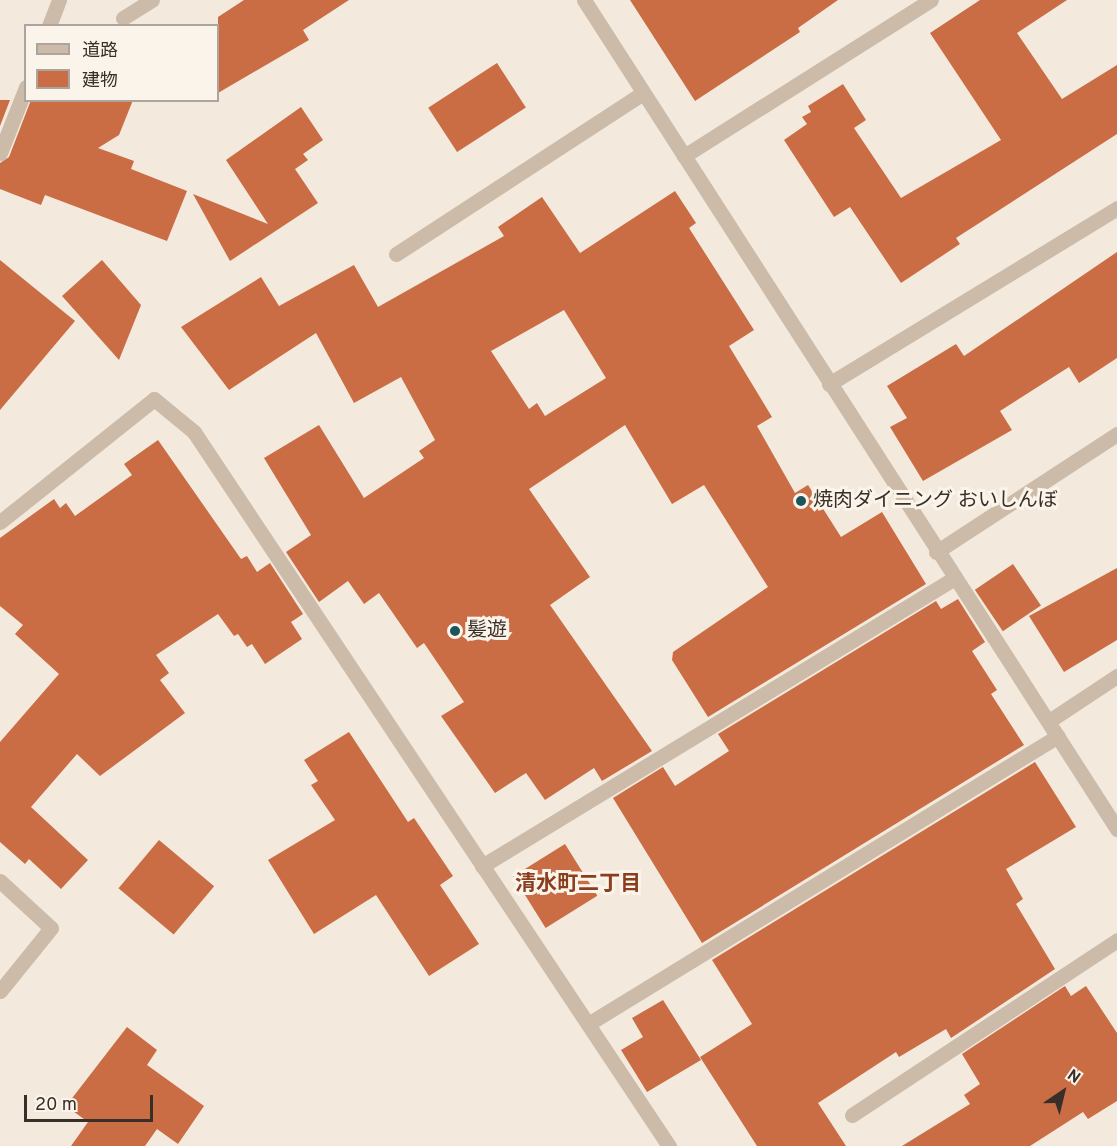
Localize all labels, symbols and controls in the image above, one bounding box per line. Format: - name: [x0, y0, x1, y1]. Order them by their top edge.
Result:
- legend: [24, 24, 219, 102]
- text: 道路: [82, 40, 118, 63]
- text: 建物: [82, 70, 118, 93]
- place label: 焼肉ダイニング おいしんぼ: [813, 489, 1058, 513]
- marker: 焼肉ダイニング おいしんぼ: [794, 494, 808, 508]
- place label: 髪遊: [467, 619, 507, 643]
- marker: 髪遊: [448, 624, 462, 638]
- district label: 清水町二丁目: [515, 872, 641, 898]
- north arrow: [1033, 1062, 1093, 1122]
- text: N: [1063, 1066, 1084, 1089]
- scale bar: [27, 1083, 156, 1121]
- text: 20 m: [35, 1094, 77, 1117]

